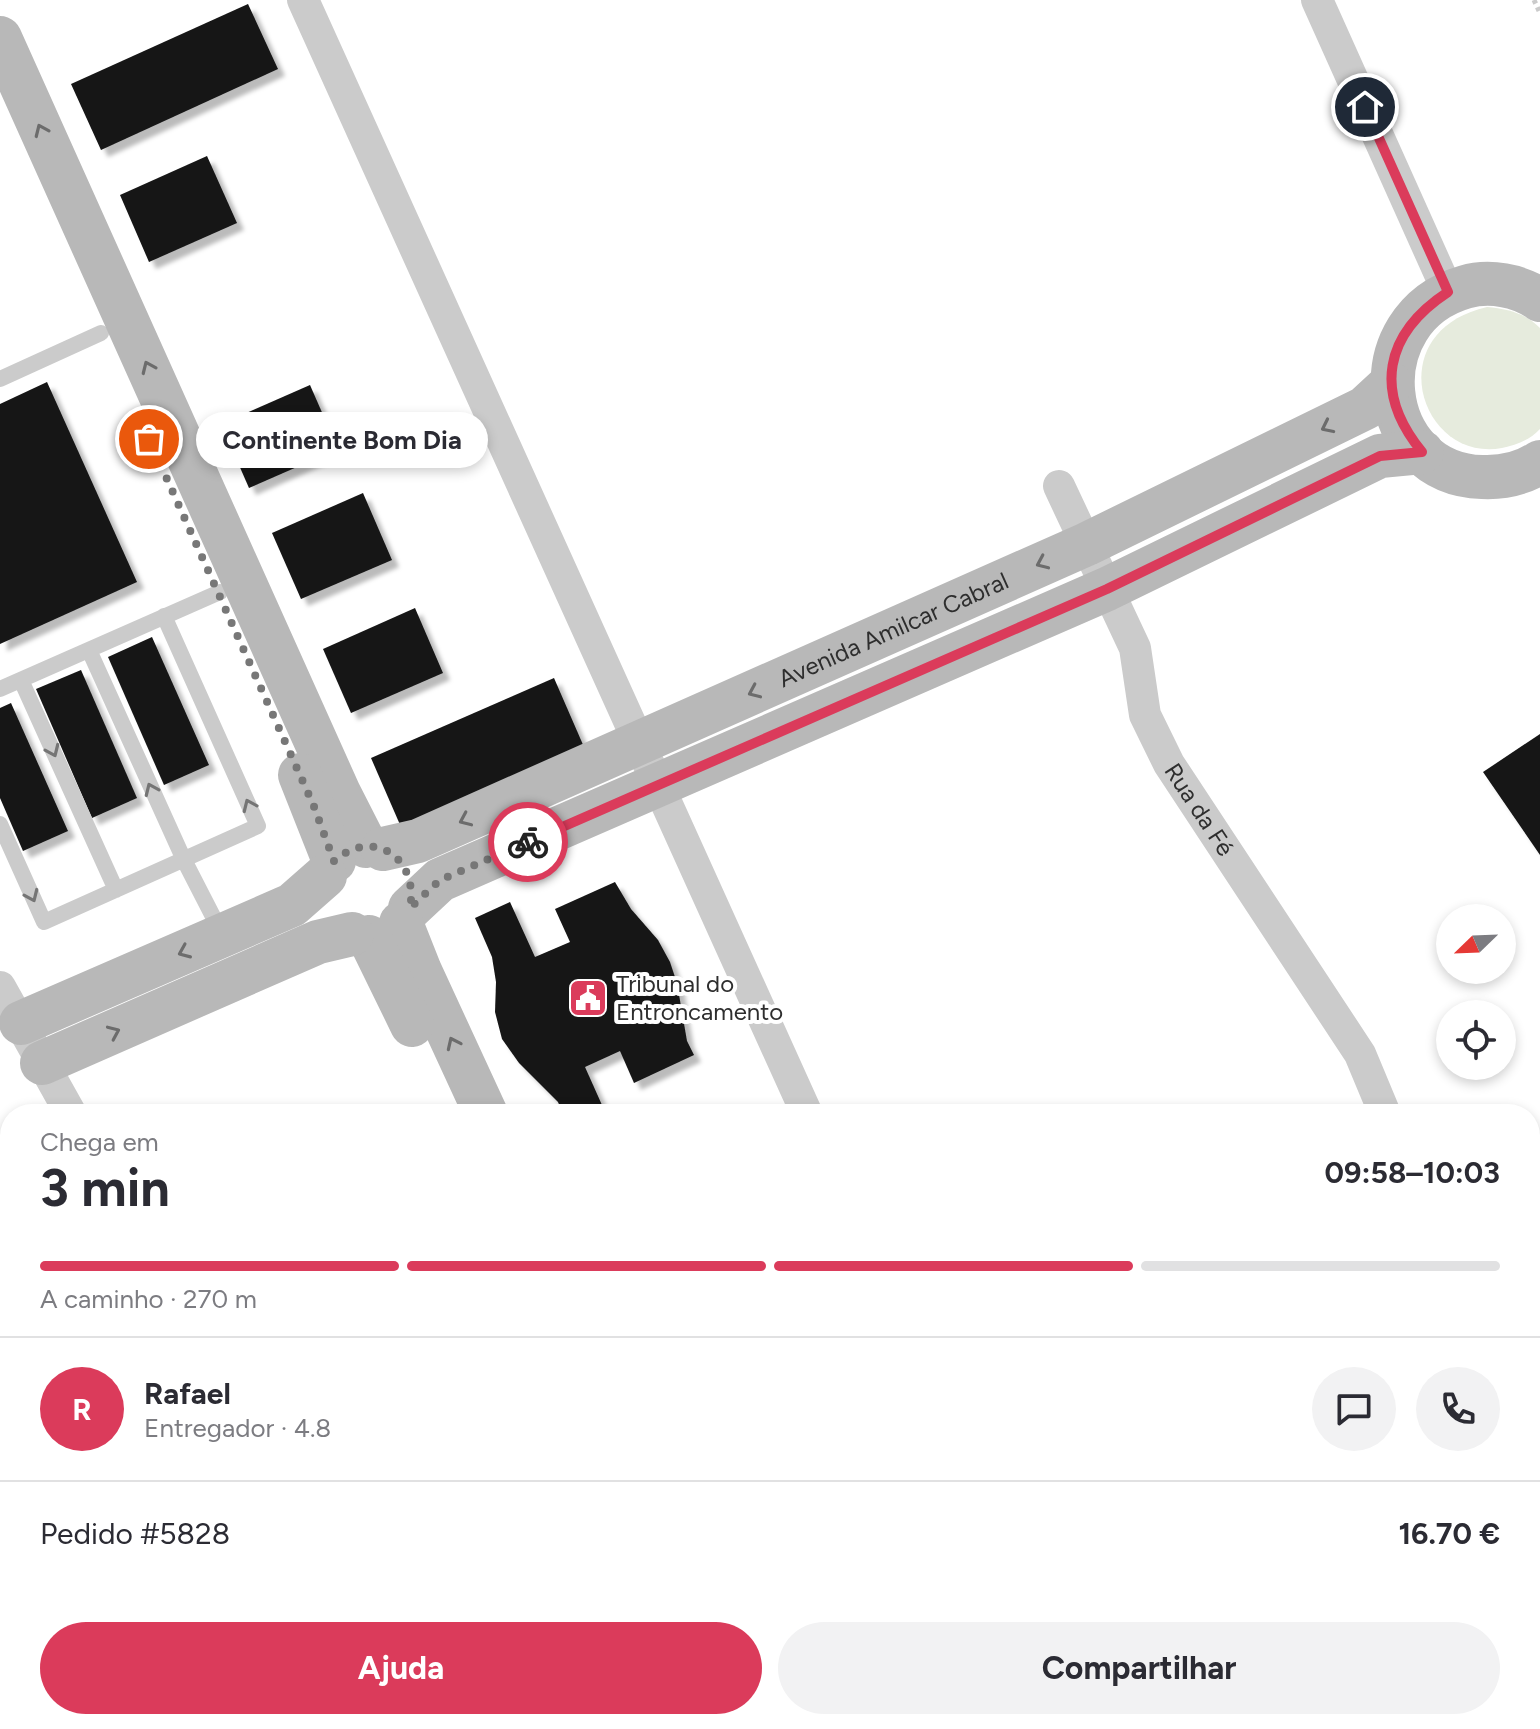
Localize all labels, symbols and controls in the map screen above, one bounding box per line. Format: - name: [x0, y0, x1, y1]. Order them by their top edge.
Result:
- pin: [1331, 73, 1399, 141]
- icon: home: [1343, 85, 1387, 129]
- one-way arrow: [35, 124, 51, 138]
- one-way arrow: [141, 361, 157, 375]
- pin: [115, 405, 183, 473]
- callout: Continente Bom Dia: [197, 411, 489, 467]
- icon: bag: [127, 417, 171, 461]
- one-way arrow: [1321, 417, 1336, 432]
- text: Continente Bom Dia: [222, 424, 462, 456]
- one-way arrow: [1036, 554, 1051, 570]
- street label: Avenida Amilcar Cabral: [774, 566, 1013, 693]
- one-way arrow: [748, 682, 762, 698]
- one-way arrow: [43, 743, 59, 757]
- street label: Rua da Fé: [1159, 758, 1241, 861]
- one-way arrow: [145, 782, 161, 797]
- one-way arrow: [242, 798, 258, 813]
- courier: [488, 802, 568, 882]
- one-way arrow: [459, 810, 473, 826]
- icon: bike: [506, 820, 550, 864]
- one-way arrow: [22, 887, 38, 902]
- north arrow: [1436, 904, 1516, 984]
- map controls: [1436, 904, 1516, 1080]
- one-way arrow: [178, 943, 192, 959]
- place label: Tribunal do Entroncamento: [616, 969, 783, 1026]
- public building icon: Tribunal do Entroncamento: [567, 977, 609, 1019]
- button: locate: [1436, 1000, 1516, 1080]
- one-way arrow: [105, 1025, 120, 1041]
- one-way arrow: [447, 1037, 463, 1052]
- text: Chega em: [40, 1126, 159, 1158]
- text: 09:58–10:03: [1325, 1154, 1500, 1191]
- text: 3 min: [40, 1157, 170, 1219]
- text: A caminho · 270 m: [40, 1283, 257, 1315]
- button: chat: [1312, 1367, 1396, 1451]
- button: phone: [1416, 1367, 1500, 1451]
- text: Rafael: [144, 1375, 231, 1412]
- text: R: [72, 1391, 92, 1428]
- text: Entregador · 4.8: [144, 1412, 331, 1444]
- text: Pedido #5828: [40, 1515, 230, 1552]
- text: 16.70 €: [1398, 1515, 1500, 1552]
- button: Ajuda: [40, 1622, 762, 1714]
- button: Compartilhar: [778, 1622, 1500, 1714]

